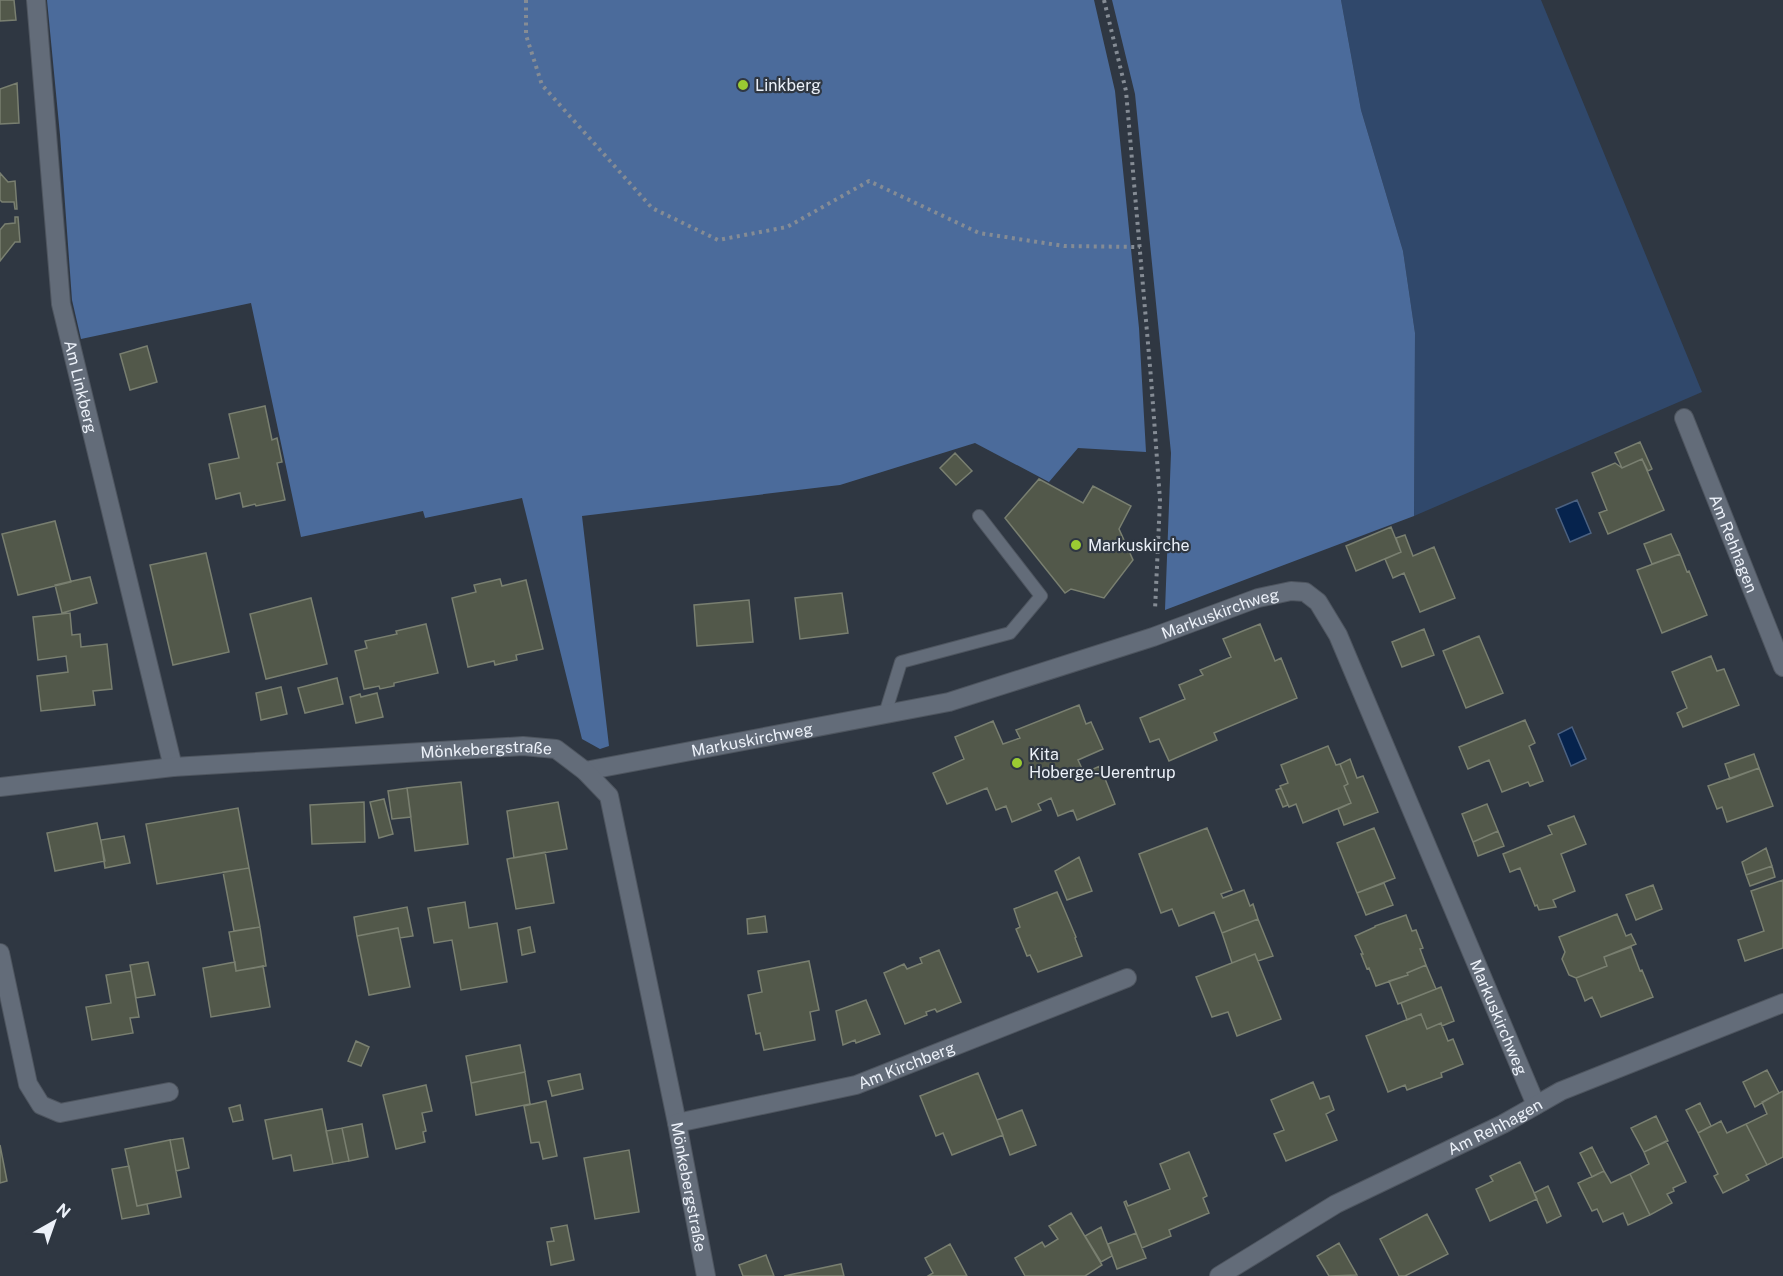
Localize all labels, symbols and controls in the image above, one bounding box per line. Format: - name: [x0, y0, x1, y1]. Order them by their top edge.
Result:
- place label: Linkberg: [755, 76, 821, 95]
- marker: Linkberg: [736, 78, 750, 92]
- street label: Am Linkberg: [61, 338, 101, 435]
- street label: Am Rehhagen: [1706, 492, 1762, 595]
- place label: Markuskirche: [1088, 536, 1189, 555]
- marker: Markuskirche: [1069, 538, 1083, 552]
- street label: Markuskirchweg: [1159, 584, 1281, 643]
- street label: Markuskirchweg: [690, 718, 815, 760]
- street label: Mönkebergstraße: [420, 736, 553, 762]
- place label: Kita Hoberge-Uerentrup: [1029, 745, 1176, 782]
- marker: Kita Hoberge-Uerentrup: [1010, 756, 1024, 770]
- street label: Markuskirchweg: [1466, 957, 1532, 1078]
- street label: Am Kirchberg: [855, 1037, 958, 1093]
- street label: Am Rehhagen: [1444, 1094, 1545, 1159]
- street label: Mönkebergstraße: [668, 1120, 711, 1253]
- north arrow: [24, 1192, 84, 1252]
- text: N: [52, 1200, 74, 1222]

